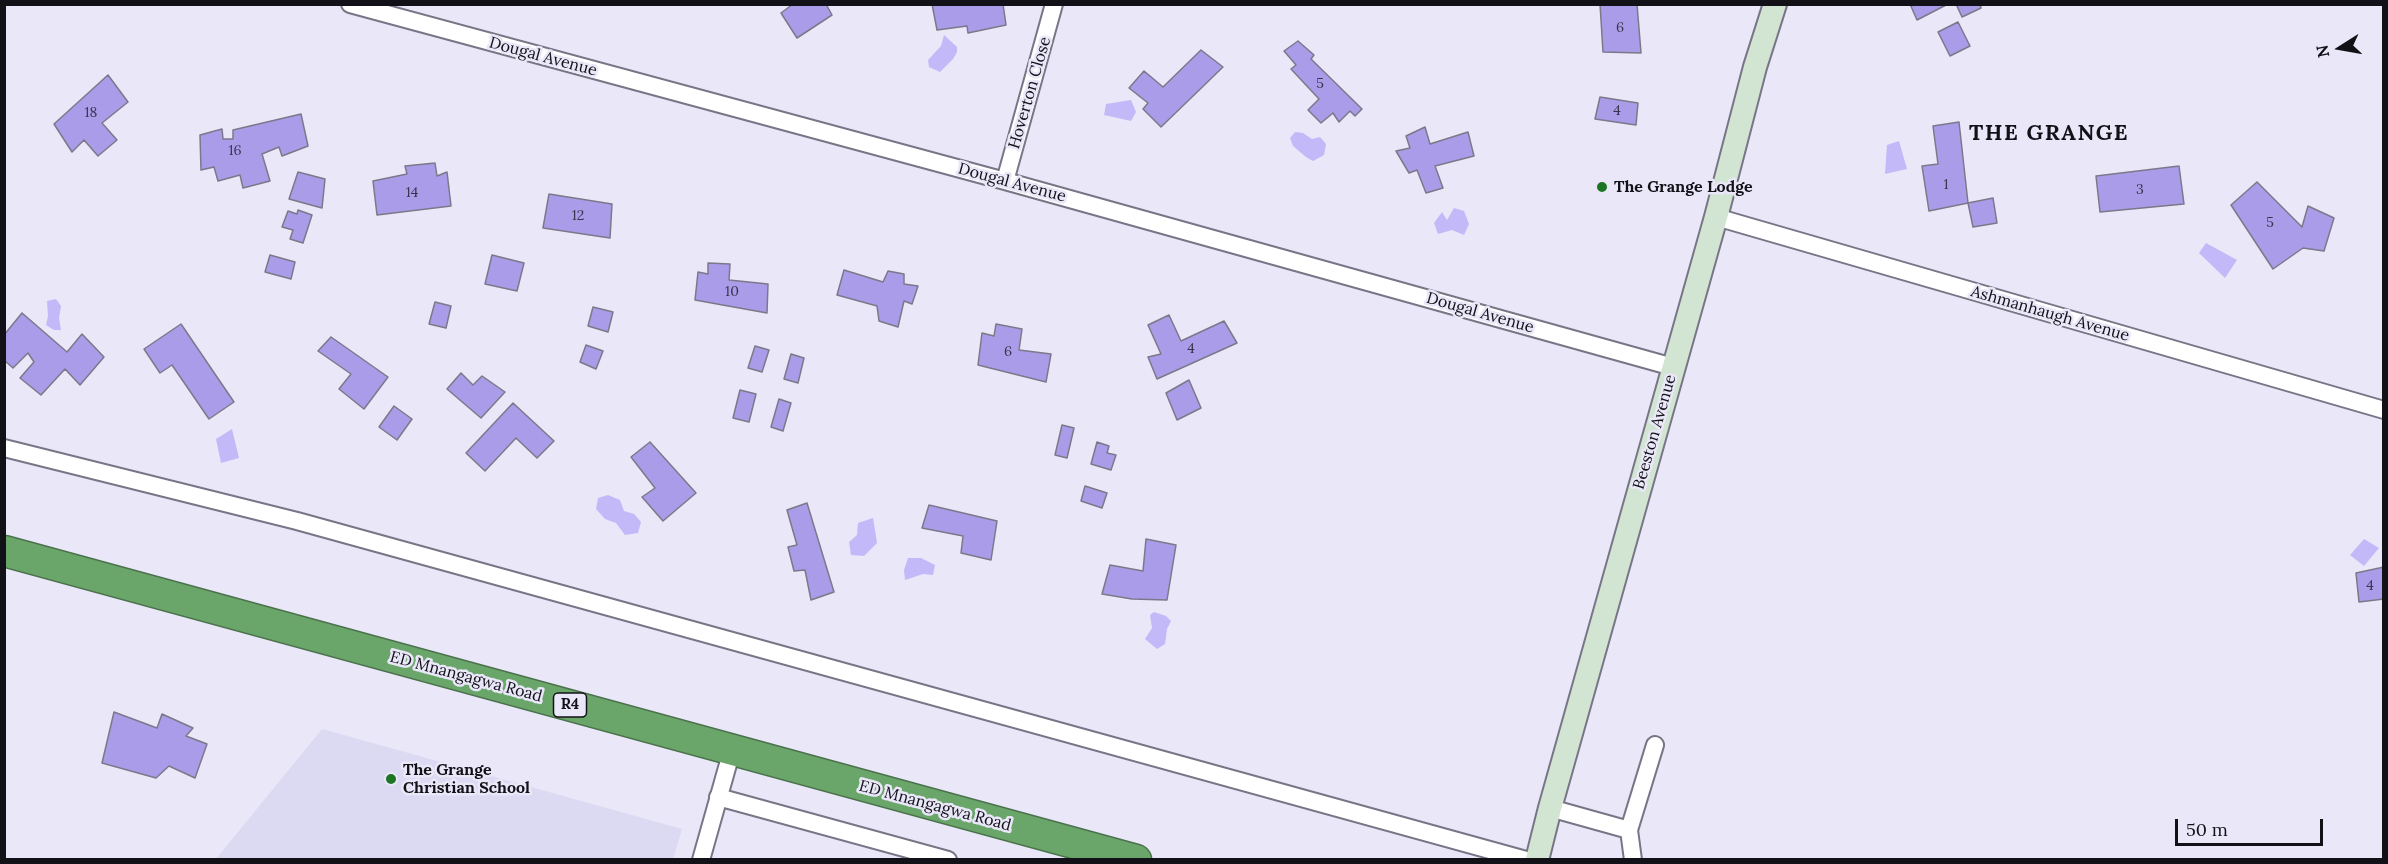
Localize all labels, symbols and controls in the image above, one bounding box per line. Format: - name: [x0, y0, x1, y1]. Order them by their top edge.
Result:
- north arrow: [2310, 18, 2370, 78]
- house number: 6: [1616, 20, 1624, 36]
- street label: Dougal Avenue: [487, 33, 599, 81]
- street label: Hoverton Close: [1005, 35, 1055, 151]
- text: N: [2311, 43, 2333, 59]
- house number: 5: [1316, 76, 1324, 92]
- house number: 4: [1613, 103, 1621, 119]
- house number: 18: [85, 105, 97, 121]
- district label: THE GRANGE: [1969, 121, 2129, 147]
- house number: 16: [228, 143, 242, 159]
- street label: Dougal Avenue: [956, 159, 1068, 207]
- place label: The Grange Lodge: [1614, 177, 1753, 197]
- house number: 1: [1943, 177, 1949, 193]
- marker: The Grange Lodge: [1595, 180, 1609, 194]
- house number: 3: [2136, 182, 2144, 198]
- house number: 14: [406, 185, 418, 201]
- house number: 12: [572, 208, 584, 224]
- house number: 5: [2266, 215, 2274, 231]
- street label: Ashmanhaugh Avenue: [1969, 282, 2131, 346]
- house number: 10: [725, 284, 739, 300]
- street label: Dougal Avenue: [1424, 289, 1536, 337]
- house number: 4: [1187, 341, 1195, 357]
- house number: 6: [1004, 344, 1012, 360]
- street label: Beeston Avenue: [1629, 372, 1681, 492]
- house number: 4: [2366, 578, 2374, 594]
- street label: ED Mnangagwa Road: [388, 647, 544, 707]
- road number: R4: [554, 693, 586, 717]
- place label: The Grange Christian School: [403, 760, 530, 798]
- marker: The Grange Christian School: [384, 772, 398, 786]
- street label: ED Mnangagwa Road: [857, 776, 1013, 836]
- scale bar: [2178, 807, 2326, 845]
- text: 50 m: [2186, 818, 2228, 841]

